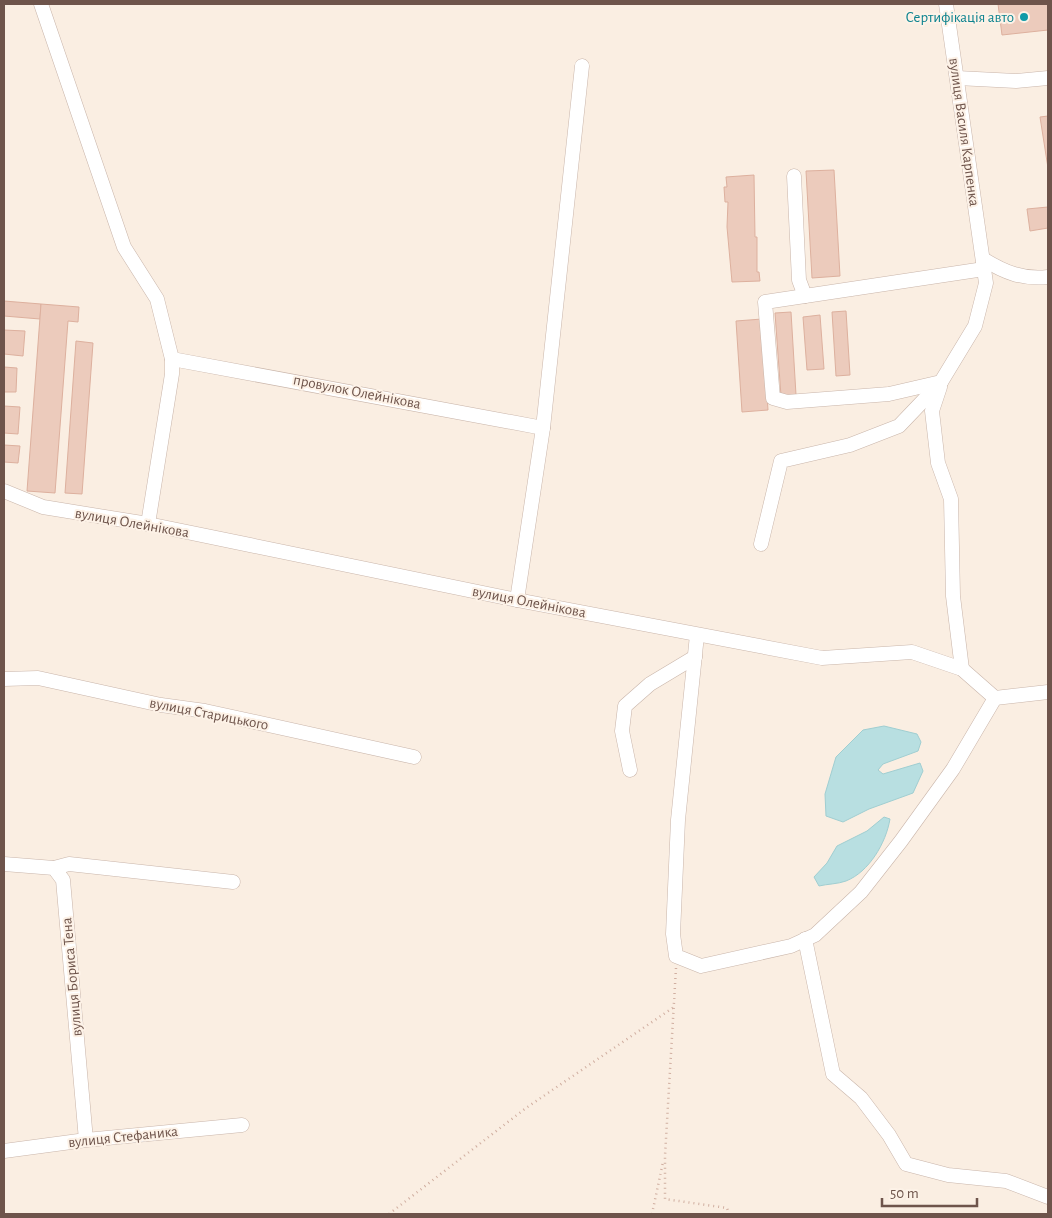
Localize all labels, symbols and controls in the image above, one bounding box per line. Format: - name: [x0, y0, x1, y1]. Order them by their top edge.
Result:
- place label: Сертифікація авто: [905, 10, 1014, 25]
- marker: Сертифікація авто: [1018, 11, 1030, 23]
- street label: вулиця Василя Карпенка: [946, 57, 982, 207]
- street label: провулок Олейнікова: [292, 372, 422, 412]
- street label: вулиця Олейнікова: [74, 506, 190, 540]
- street label: вулиця Олейнікова: [471, 584, 587, 620]
- street label: вулиця Старицького: [148, 695, 270, 733]
- street label: вулиця Бориса Тена: [59, 917, 85, 1037]
- street label: вулиця Стефаника: [67, 1124, 179, 1150]
- scale bar: [882, 1176, 977, 1208]
- text: 50 m: [890, 1186, 919, 1201]

